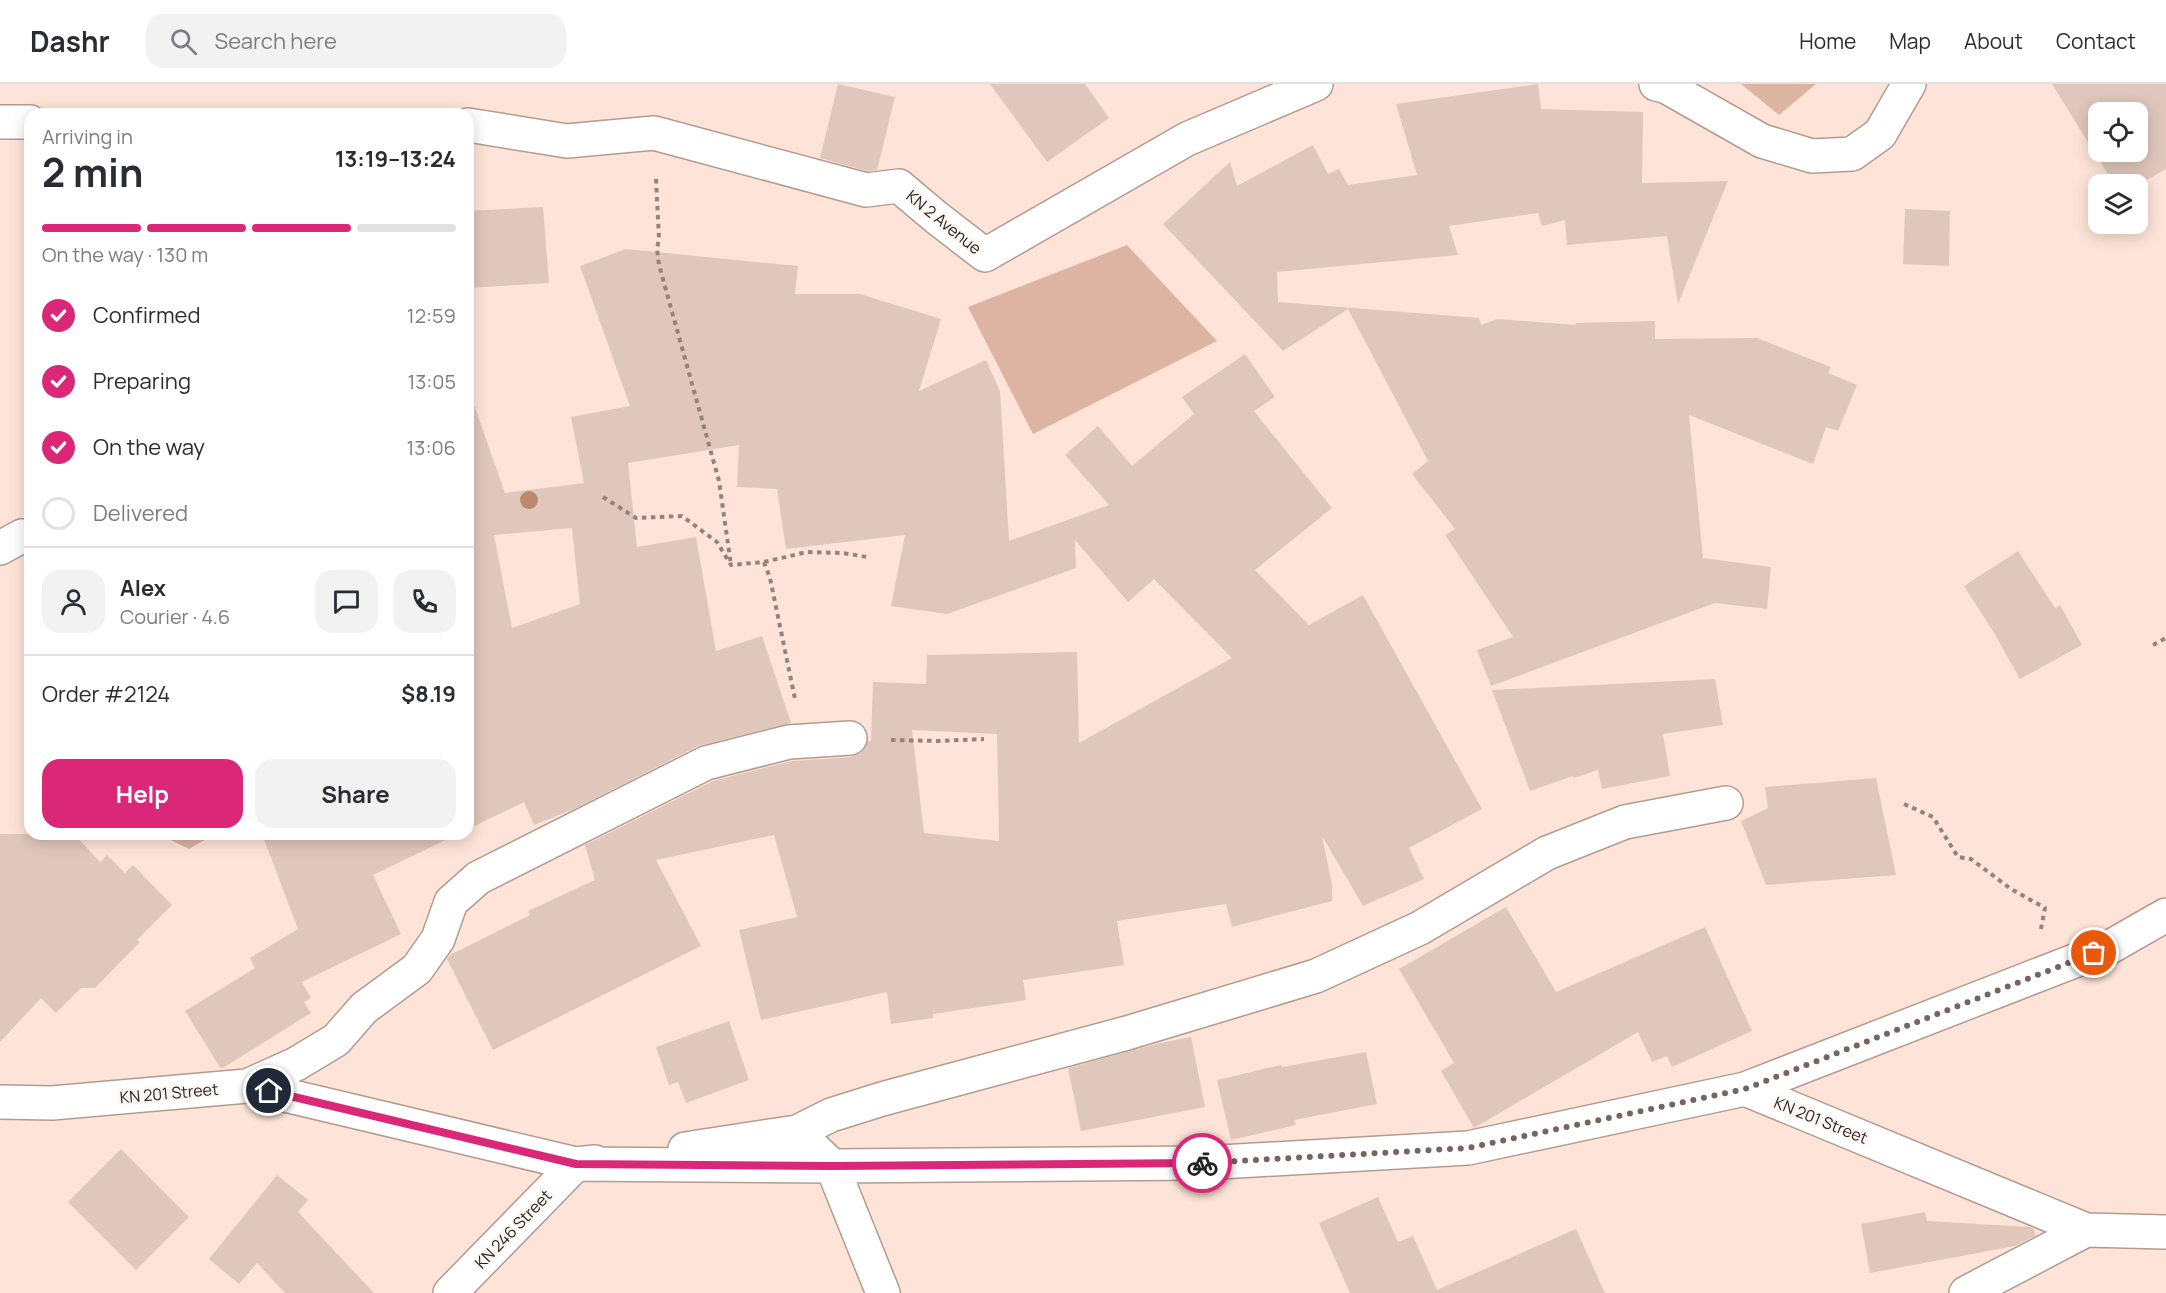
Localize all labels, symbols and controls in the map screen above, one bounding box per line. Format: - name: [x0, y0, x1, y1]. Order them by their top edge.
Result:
- search box: [146, 14, 566, 68]
- text: Dashr: [30, 22, 110, 60]
- icon: search: [167, 25, 200, 58]
- text: Search here: [215, 26, 337, 56]
- text: Home: [1799, 27, 1856, 55]
- text: Map: [1889, 27, 1931, 55]
- text: About: [1964, 27, 2023, 55]
- text: Contact: [2056, 27, 2136, 55]
- map controls: [2088, 102, 2148, 234]
- button: locate: [2088, 102, 2148, 162]
- text: Arriving in: [42, 123, 133, 150]
- text: 13:19–13:24: [335, 144, 456, 174]
- text: 2 min: [42, 145, 143, 199]
- button: layers: [2088, 174, 2148, 234]
- street label: KN 2 Avenue: [902, 185, 986, 259]
- text: On the way · 130 m: [42, 241, 208, 268]
- icon: check: [42, 299, 75, 332]
- text: Confirmed: [93, 300, 201, 330]
- text: 12:59: [407, 302, 456, 329]
- icon: check: [42, 365, 75, 398]
- text: Preparing: [93, 366, 191, 396]
- text: 13:05: [407, 368, 456, 395]
- icon: check: [42, 431, 75, 464]
- text: On the way: [93, 432, 205, 462]
- text: 13:06: [407, 434, 456, 461]
- text: Delivered: [93, 498, 188, 528]
- button: person: [42, 570, 105, 633]
- button: chat: [315, 570, 378, 633]
- button: phone: [393, 570, 456, 633]
- text: Alex: [120, 573, 166, 603]
- text: Courier · 4.6: [120, 603, 230, 630]
- text: Order #2124: [42, 679, 170, 709]
- text: $8.19: [401, 679, 456, 709]
- button: Help: [42, 759, 243, 828]
- button: Share: [255, 759, 456, 828]
- pin: [2068, 927, 2119, 978]
- icon: bag: [2077, 936, 2110, 969]
- pin: [243, 1065, 294, 1116]
- icon: home: [252, 1074, 285, 1107]
- street label: KN 201 Street: [119, 1078, 219, 1108]
- street label: KN 201 Street: [1771, 1091, 1871, 1149]
- courier: [1172, 1133, 1232, 1193]
- icon: bike: [1186, 1147, 1219, 1180]
- street label: KN 246 Street: [470, 1185, 556, 1273]

